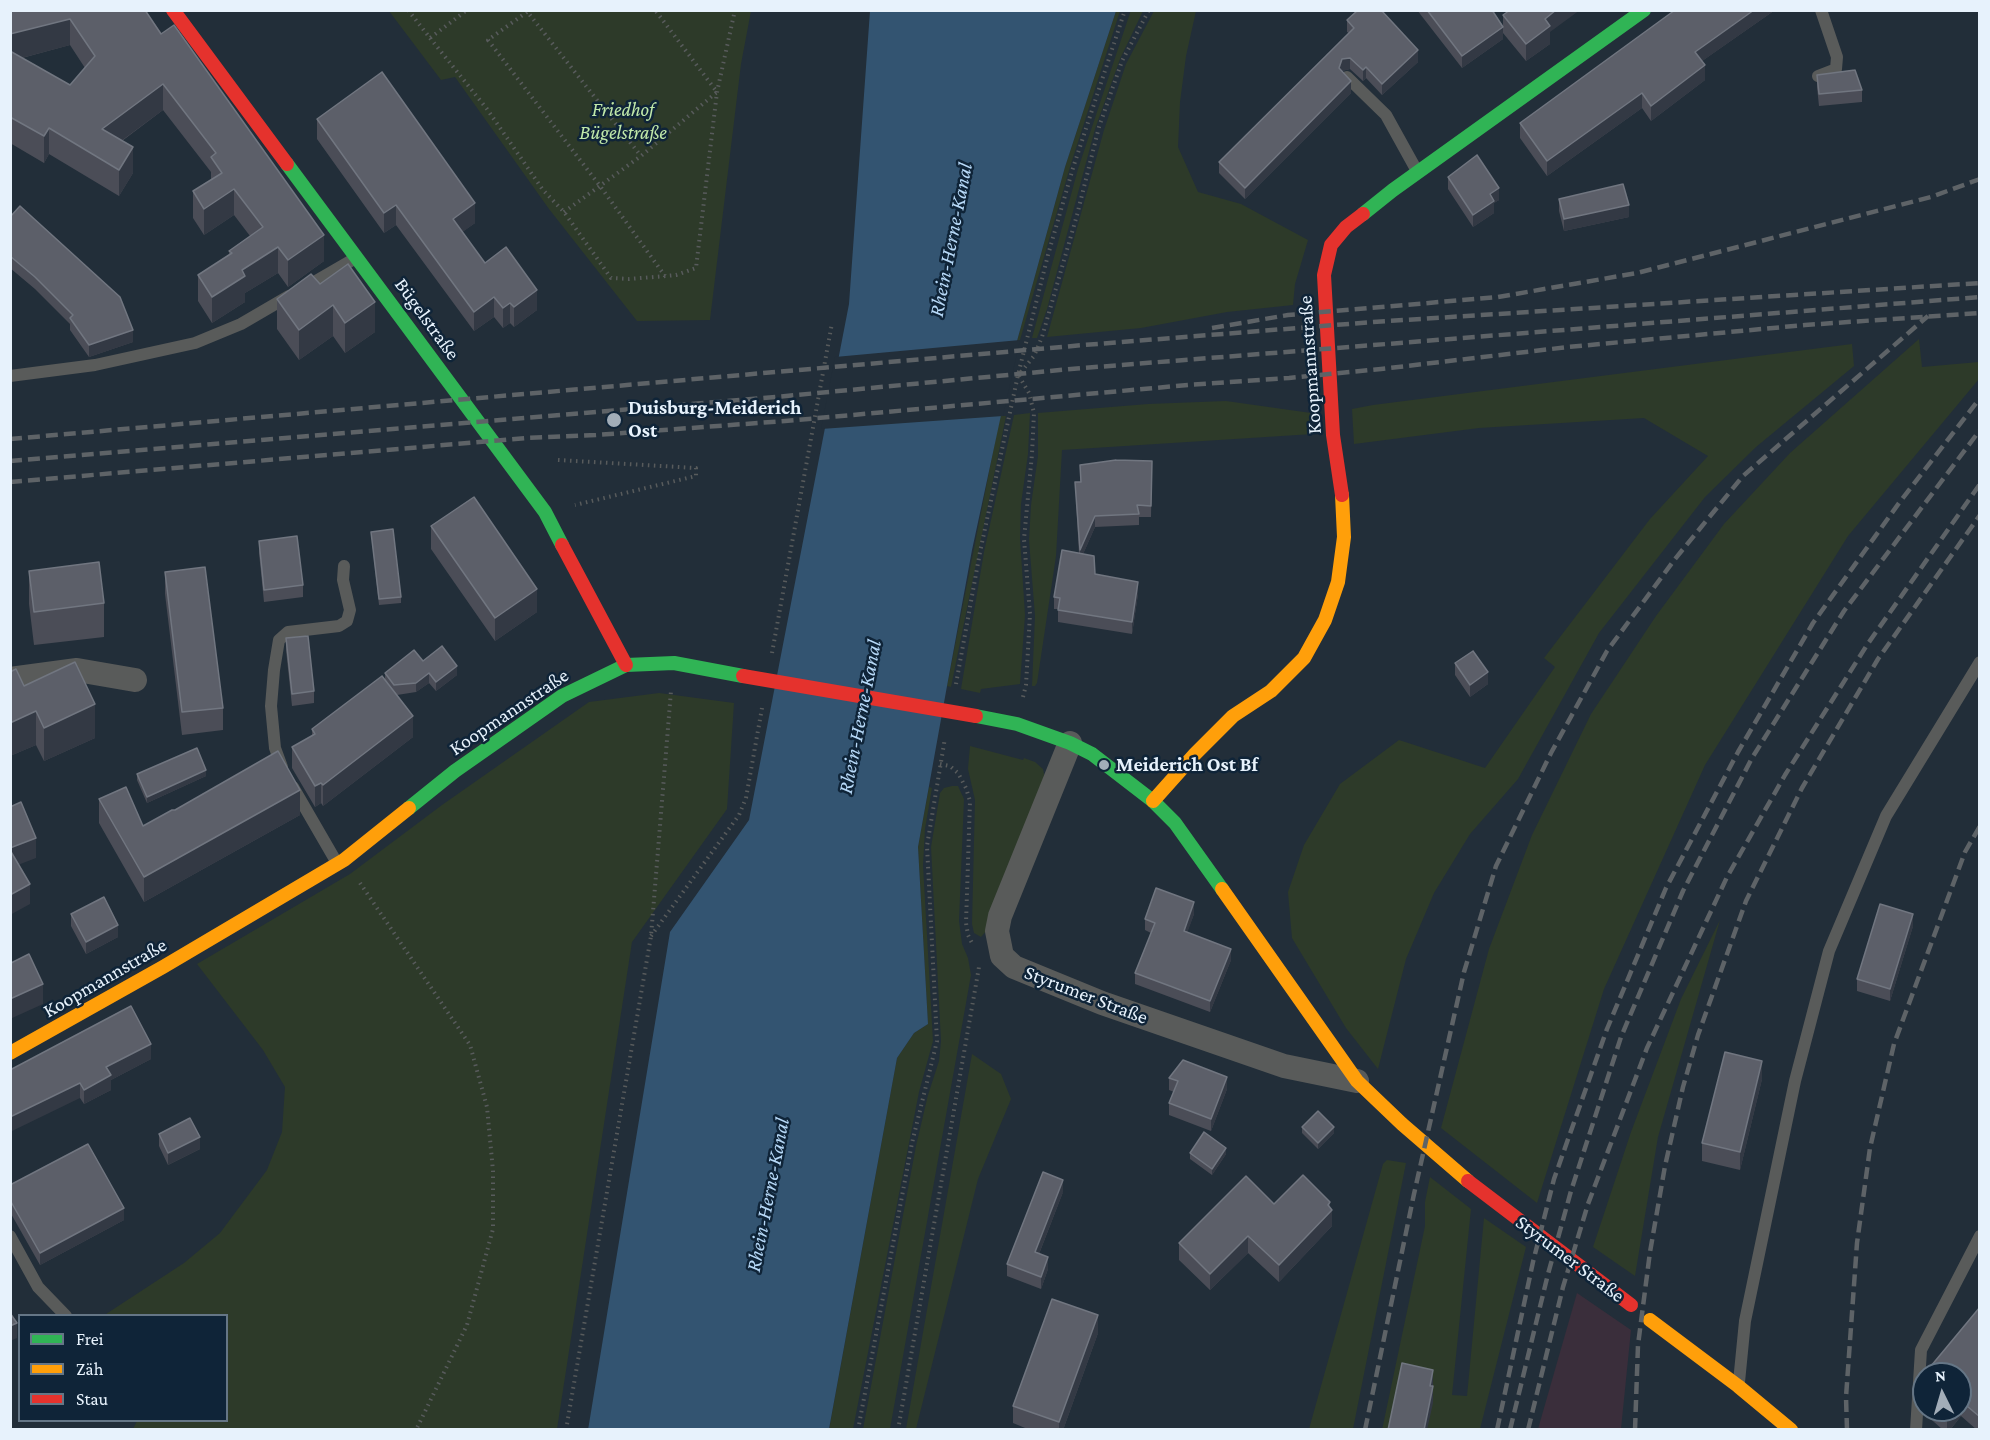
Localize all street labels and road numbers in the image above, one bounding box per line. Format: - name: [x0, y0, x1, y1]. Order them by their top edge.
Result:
- street label: Bügelstraße: [389, 273, 465, 365]
- street label: Koopmannstraße: [1293, 295, 1327, 435]
- street label: Koopmannstraße: [445, 663, 573, 761]
- street label: Koopmannstraße: [39, 933, 171, 1023]
- street label: Styrumer Straße: [1021, 960, 1151, 1030]
- street label: Styrumer Straße: [1511, 1210, 1629, 1308]

